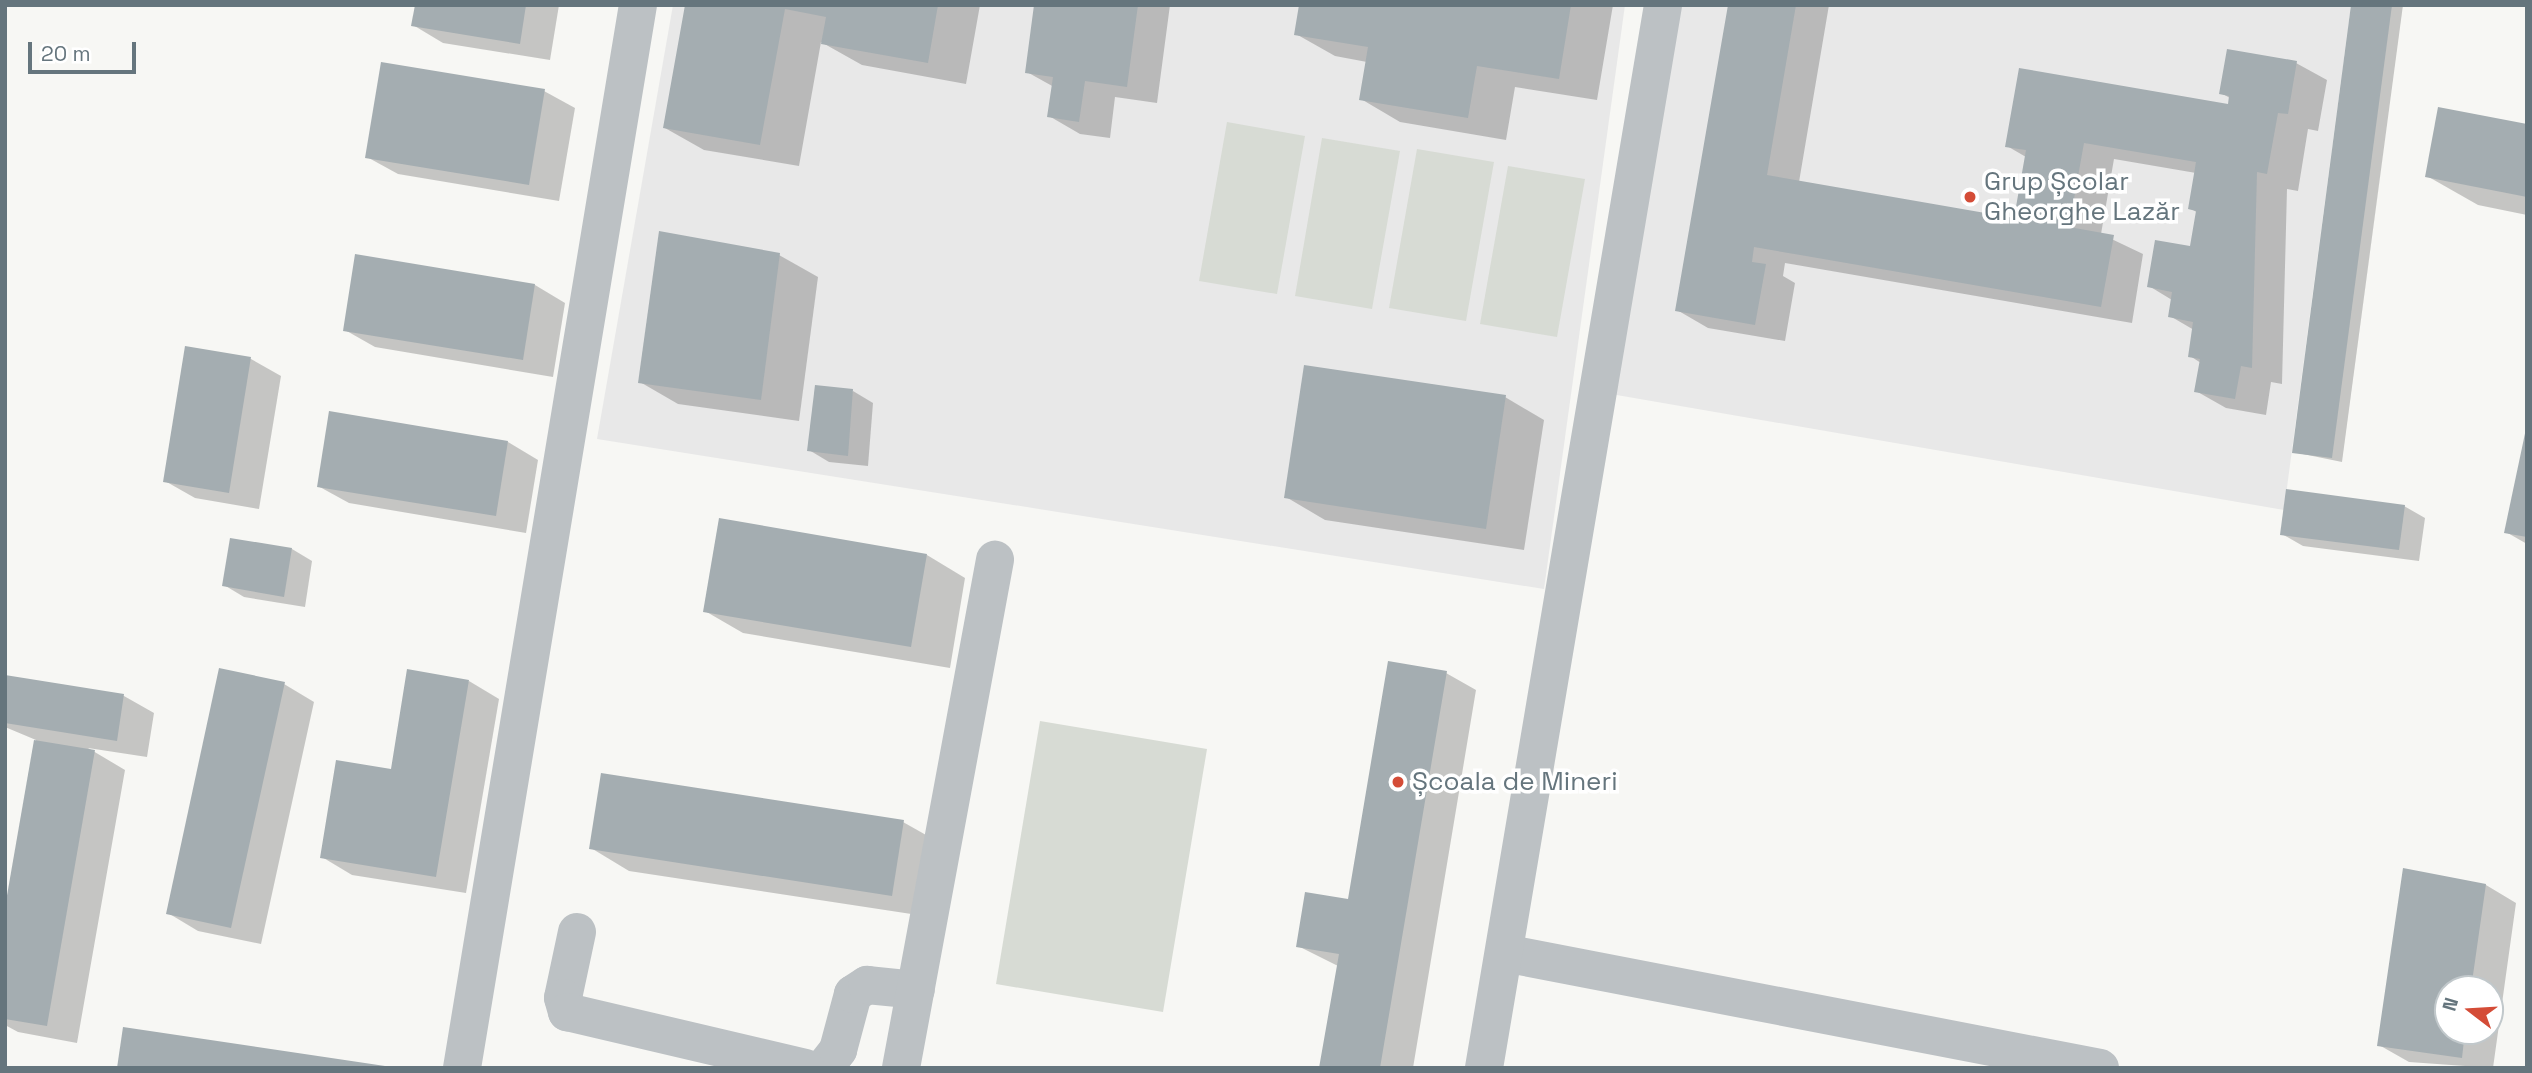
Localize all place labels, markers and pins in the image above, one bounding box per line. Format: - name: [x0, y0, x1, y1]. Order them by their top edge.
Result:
- place label: Grup Școlar Gheorghe Lazăr: [1984, 166, 2180, 228]
- marker: Grup Școlar Gheorghe Lazăr: [1962, 189, 1978, 205]
- place label: Școala de Mineri: [1412, 766, 1618, 798]
- marker: Școala de Mineri: [1390, 774, 1406, 790]

